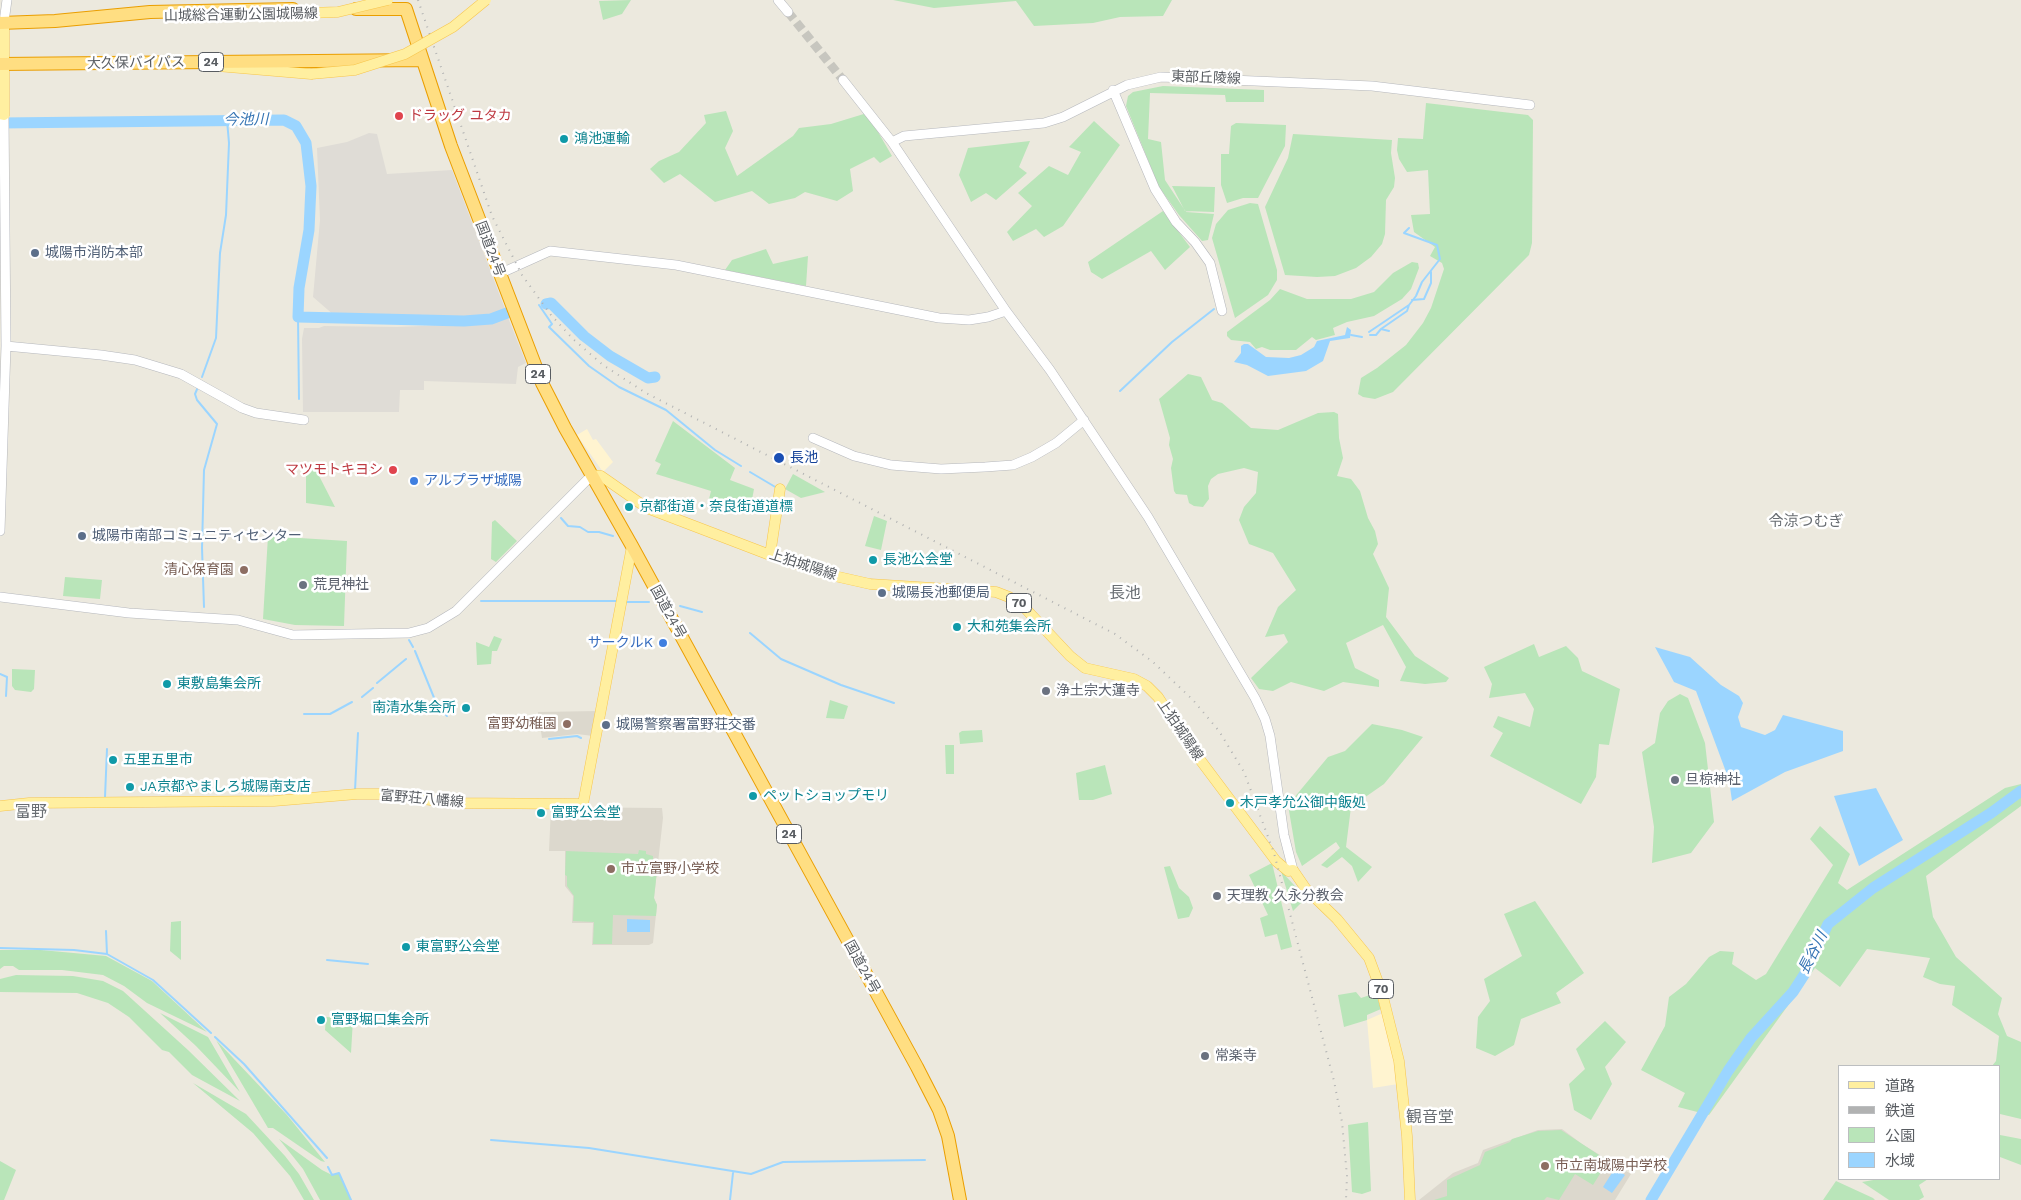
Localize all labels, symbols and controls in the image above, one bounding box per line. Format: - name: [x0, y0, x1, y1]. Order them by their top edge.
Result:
- street label: 山城総合運動公園城陽線: [164, 5, 318, 25]
- road number: 24: [198, 52, 224, 72]
- street label: 大久保バイパス: [87, 54, 185, 72]
- street label: 東部丘陵線: [1171, 68, 1241, 88]
- place label: ドラッグ ユタカ: [409, 108, 512, 124]
- marker: ドラッグ ユタカ: [393, 110, 405, 122]
- water label: 今池川: [223, 111, 269, 129]
- place label: 鴻池運輸: [574, 131, 630, 147]
- marker: 鴻池運輸: [558, 133, 570, 145]
- street label: 国道24号: [472, 219, 508, 279]
- place label: 城陽市消防本部: [45, 245, 143, 261]
- marker: 城陽市消防本部: [29, 247, 41, 259]
- road number: 24: [526, 364, 550, 384]
- place label: 長池: [790, 450, 818, 466]
- marker: 長池: [772, 451, 786, 465]
- place label: マツモトキヨシ: [285, 462, 383, 478]
- marker: マツモトキヨシ: [387, 464, 399, 476]
- place label: アルプラザ城陽: [424, 473, 522, 489]
- marker: アルプラザ城陽: [408, 475, 420, 487]
- place label: 京都街道・奈良街道道標: [639, 499, 793, 515]
- marker: 京都街道・奈良街道道標: [623, 501, 635, 513]
- district label: 令涼つむぎ: [1769, 513, 1843, 531]
- place label: 城陽市南部コミュニティセンター: [92, 528, 302, 544]
- marker: 城陽市南部コミュニティセンター: [76, 530, 88, 542]
- street label: 上狛城陽線: [767, 546, 839, 584]
- place label: 長池公会堂: [883, 552, 953, 568]
- marker: 長池公会堂: [867, 554, 879, 566]
- place label: 清心保育園: [164, 562, 234, 578]
- marker: 清心保育園: [238, 564, 250, 576]
- place label: 荒見神社: [313, 577, 369, 593]
- marker: 荒見神社: [297, 579, 309, 591]
- street label: 国道24号: [647, 582, 689, 642]
- district label: 長池: [1109, 583, 1141, 603]
- place label: 城陽長池郵便局: [892, 585, 990, 601]
- marker: 城陽長池郵便局: [876, 587, 888, 599]
- road number: 70: [1006, 594, 1032, 612]
- place label: 大和苑集会所: [967, 619, 1051, 635]
- marker: 大和苑集会所: [951, 621, 963, 633]
- place label: サークルK: [588, 635, 653, 651]
- marker: サークルK: [657, 637, 669, 649]
- place label: 東敷島集会所: [177, 676, 261, 692]
- marker: 東敷島集会所: [161, 678, 173, 690]
- place label: 浄土宗大蓮寺: [1056, 683, 1140, 699]
- marker: 浄土宗大蓮寺: [1040, 685, 1052, 697]
- street label: 上狛城陽線: [1153, 696, 1207, 764]
- place label: 南清水集会所: [372, 700, 456, 716]
- marker: 南清水集会所: [460, 702, 472, 714]
- place label: 富野幼稚園: [487, 716, 557, 732]
- place label: 城陽警察署富野荘交番: [616, 717, 756, 733]
- marker: 富野幼稚園: [561, 718, 573, 730]
- marker: 城陽警察署富野荘交番: [600, 719, 612, 731]
- place label: 五里五里市: [123, 752, 193, 768]
- marker: 五里五里市: [107, 754, 119, 766]
- place label: 旦椋神社: [1685, 772, 1741, 788]
- marker: 旦椋神社: [1669, 774, 1681, 786]
- place label: JA京都やましろ城陽南支店: [140, 779, 311, 795]
- marker: JA京都やましろ城陽南支店: [124, 781, 136, 793]
- street label: 富野荘八幡線: [379, 787, 465, 811]
- place label: ペットショップモリ: [763, 788, 889, 804]
- marker: ペットショップモリ: [747, 790, 759, 802]
- place label: 木戸孝允公御中飯処: [1240, 795, 1366, 811]
- marker: 木戸孝允公御中飯処: [1224, 797, 1236, 809]
- district label: 富野: [15, 802, 47, 822]
- place label: 富野公会堂: [551, 805, 621, 821]
- marker: 富野公会堂: [535, 807, 547, 819]
- road number: 24: [776, 824, 802, 844]
- place label: 市立富野小学校: [621, 861, 719, 877]
- marker: 市立富野小学校: [605, 863, 617, 875]
- place label: 天理教 久永分教会: [1227, 888, 1344, 904]
- marker: 天理教 久永分教会: [1211, 890, 1223, 902]
- water label: 長谷川: [1795, 929, 1831, 977]
- street label: 国道24号: [841, 937, 883, 997]
- place label: 東富野公会堂: [416, 939, 500, 955]
- marker: 東富野公会堂: [400, 941, 412, 953]
- road number: 70: [1368, 980, 1394, 999]
- place label: 富野堀口集会所: [331, 1012, 429, 1028]
- marker: 富野堀口集会所: [315, 1014, 327, 1026]
- place label: 常楽寺: [1215, 1048, 1257, 1064]
- marker: 常楽寺: [1199, 1050, 1211, 1062]
- legend: [1838, 1065, 2001, 1180]
- text: 道路: [1885, 1077, 1915, 1095]
- text: 鉄道: [1885, 1102, 1915, 1120]
- district label: 観音堂: [1406, 1107, 1454, 1127]
- text: 公園: [1885, 1127, 1915, 1145]
- text: 水域: [1885, 1152, 1915, 1170]
- place label: 市立南城陽中学校: [1555, 1158, 1667, 1174]
- marker: 市立南城陽中学校: [1539, 1160, 1551, 1172]

